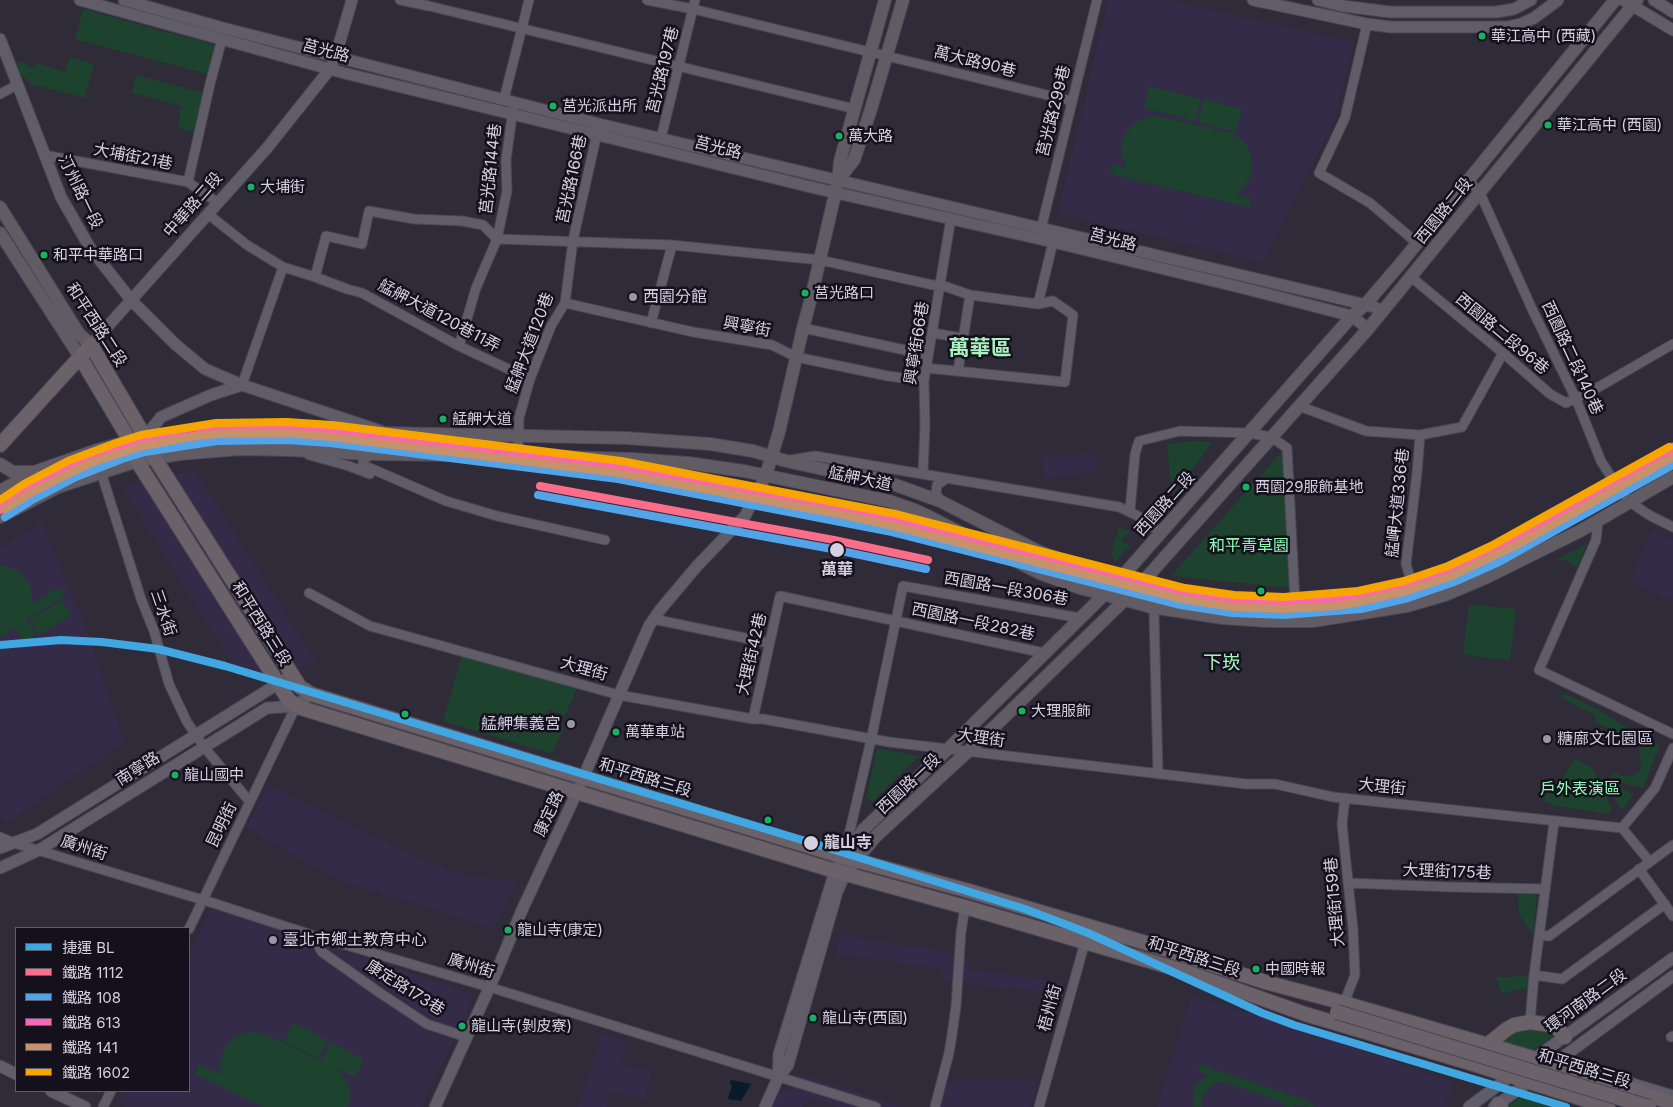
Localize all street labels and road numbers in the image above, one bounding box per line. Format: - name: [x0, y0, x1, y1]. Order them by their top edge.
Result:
- street label: 莒光路197巷: [643, 24, 683, 116]
- street label: 莒光路: [300, 36, 352, 66]
- street label: 萬大路90巷: [932, 43, 1018, 81]
- street label: 莒光路299巷: [1033, 63, 1075, 159]
- street label: 莒光路144巷: [477, 123, 505, 215]
- street label: 莒光路166巷: [553, 133, 591, 225]
- street label: 莒光路: [692, 133, 744, 163]
- street label: 大埔街21巷: [92, 140, 174, 174]
- street label: 汀州路一段: [54, 152, 106, 232]
- street label: 中華路二段: [160, 169, 226, 241]
- street label: 西園路二段: [1411, 174, 1477, 248]
- street label: 莒光路: [1087, 225, 1139, 255]
- street label: 艋舺大道120巷11弄: [375, 276, 503, 356]
- street label: 和平西路二段: [62, 280, 130, 370]
- street label: 西園路二段96巷: [1451, 289, 1553, 379]
- street label: 艋舺大道120巷: [502, 290, 558, 396]
- street label: 西園路二段140巷: [1537, 298, 1607, 418]
- street label: 興寧街66巷: [901, 300, 933, 386]
- street label: 興寧街: [722, 313, 772, 341]
- street label: 艋岬大道336巷: [1383, 447, 1413, 559]
- street label: 艋舺大道: [827, 463, 893, 495]
- street label: 西園路二段: [1131, 468, 1199, 540]
- street label: 西園路一段306巷: [942, 569, 1070, 609]
- street label: 和平西路三段: [227, 578, 295, 670]
- street label: 三水街: [146, 587, 180, 639]
- street label: 西園路一段282巷: [910, 600, 1036, 644]
- street label: 大理街42巷: [733, 611, 771, 697]
- street label: 大理街: [558, 653, 610, 685]
- street label: 大理街: [956, 725, 1006, 751]
- street label: 南寧路: [113, 748, 163, 790]
- street label: 西園路一段: [873, 750, 945, 818]
- street label: 和平西路三段: [596, 755, 694, 801]
- street label: 大理街: [1357, 775, 1407, 799]
- street label: 康定路: [530, 788, 568, 840]
- street label: 昆明街: [203, 799, 241, 851]
- street label: 廣州街: [58, 831, 110, 865]
- street label: 大理街159巷: [1322, 856, 1348, 948]
- street label: 大理街175巷: [1402, 861, 1492, 883]
- street label: 和平西路三段: [1145, 933, 1243, 981]
- street label: 廣州街: [445, 950, 497, 982]
- street label: 康定路173巷: [362, 956, 448, 1020]
- street label: 環河南路二段: [1542, 965, 1630, 1037]
- street label: 梧州街: [1035, 982, 1065, 1034]
- street label: 和平西路三段: [1535, 1046, 1633, 1092]

